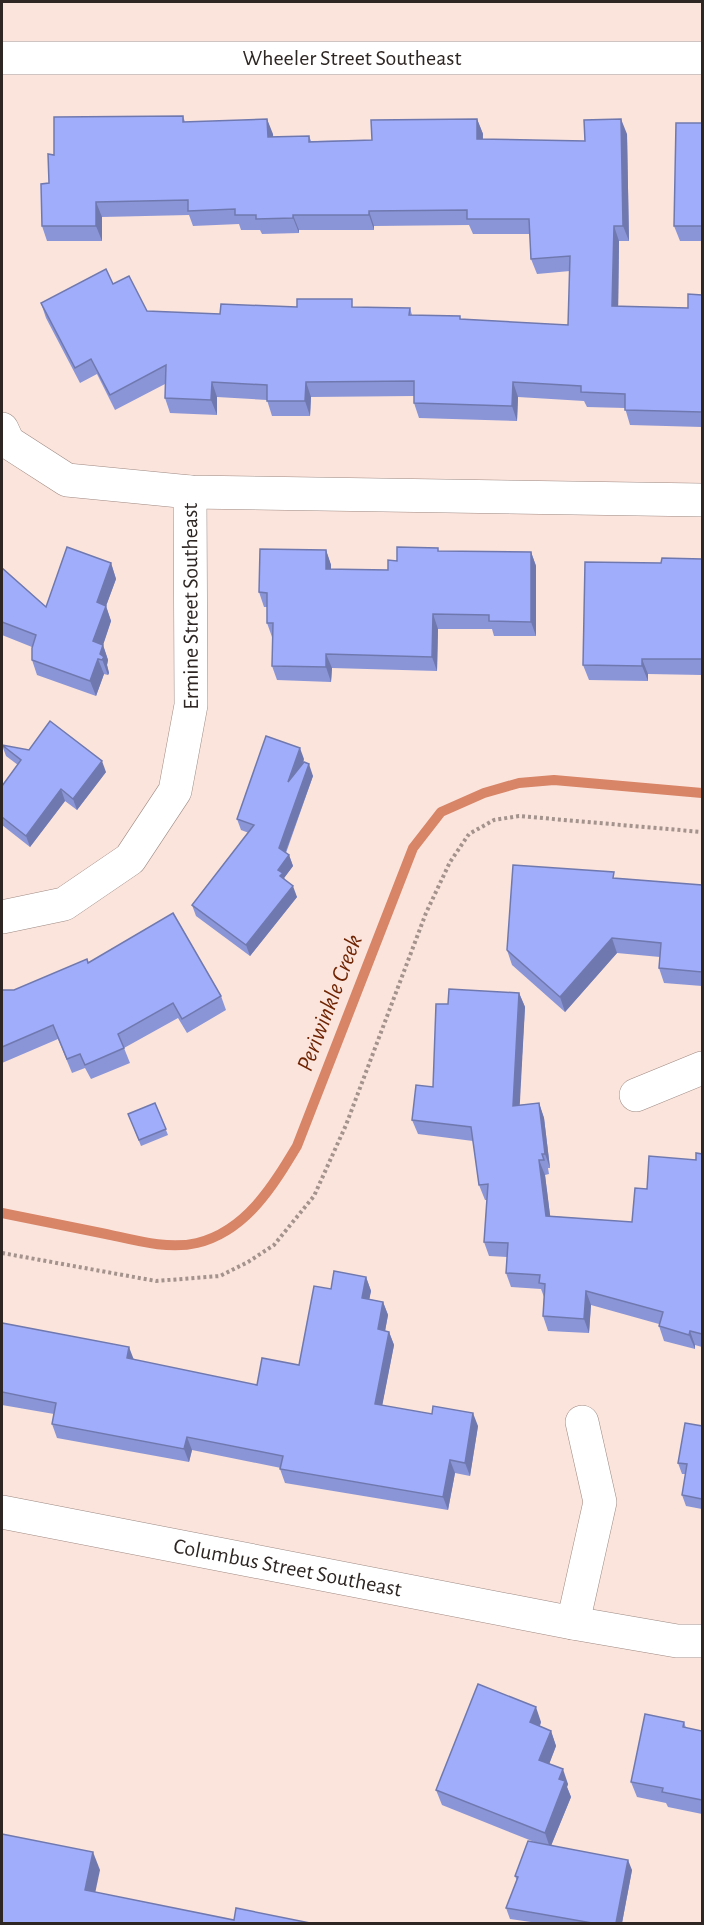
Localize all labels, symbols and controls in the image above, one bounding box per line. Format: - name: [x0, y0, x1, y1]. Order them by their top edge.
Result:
- street label: Wheeler Street Southeast: [242, 47, 462, 69]
- street label: Ermine Street Southeast: [179, 503, 202, 710]
- water label: Periwinkle Creek: [293, 931, 367, 1075]
- street label: Columbus Street Southeast: [172, 1535, 403, 1600]

